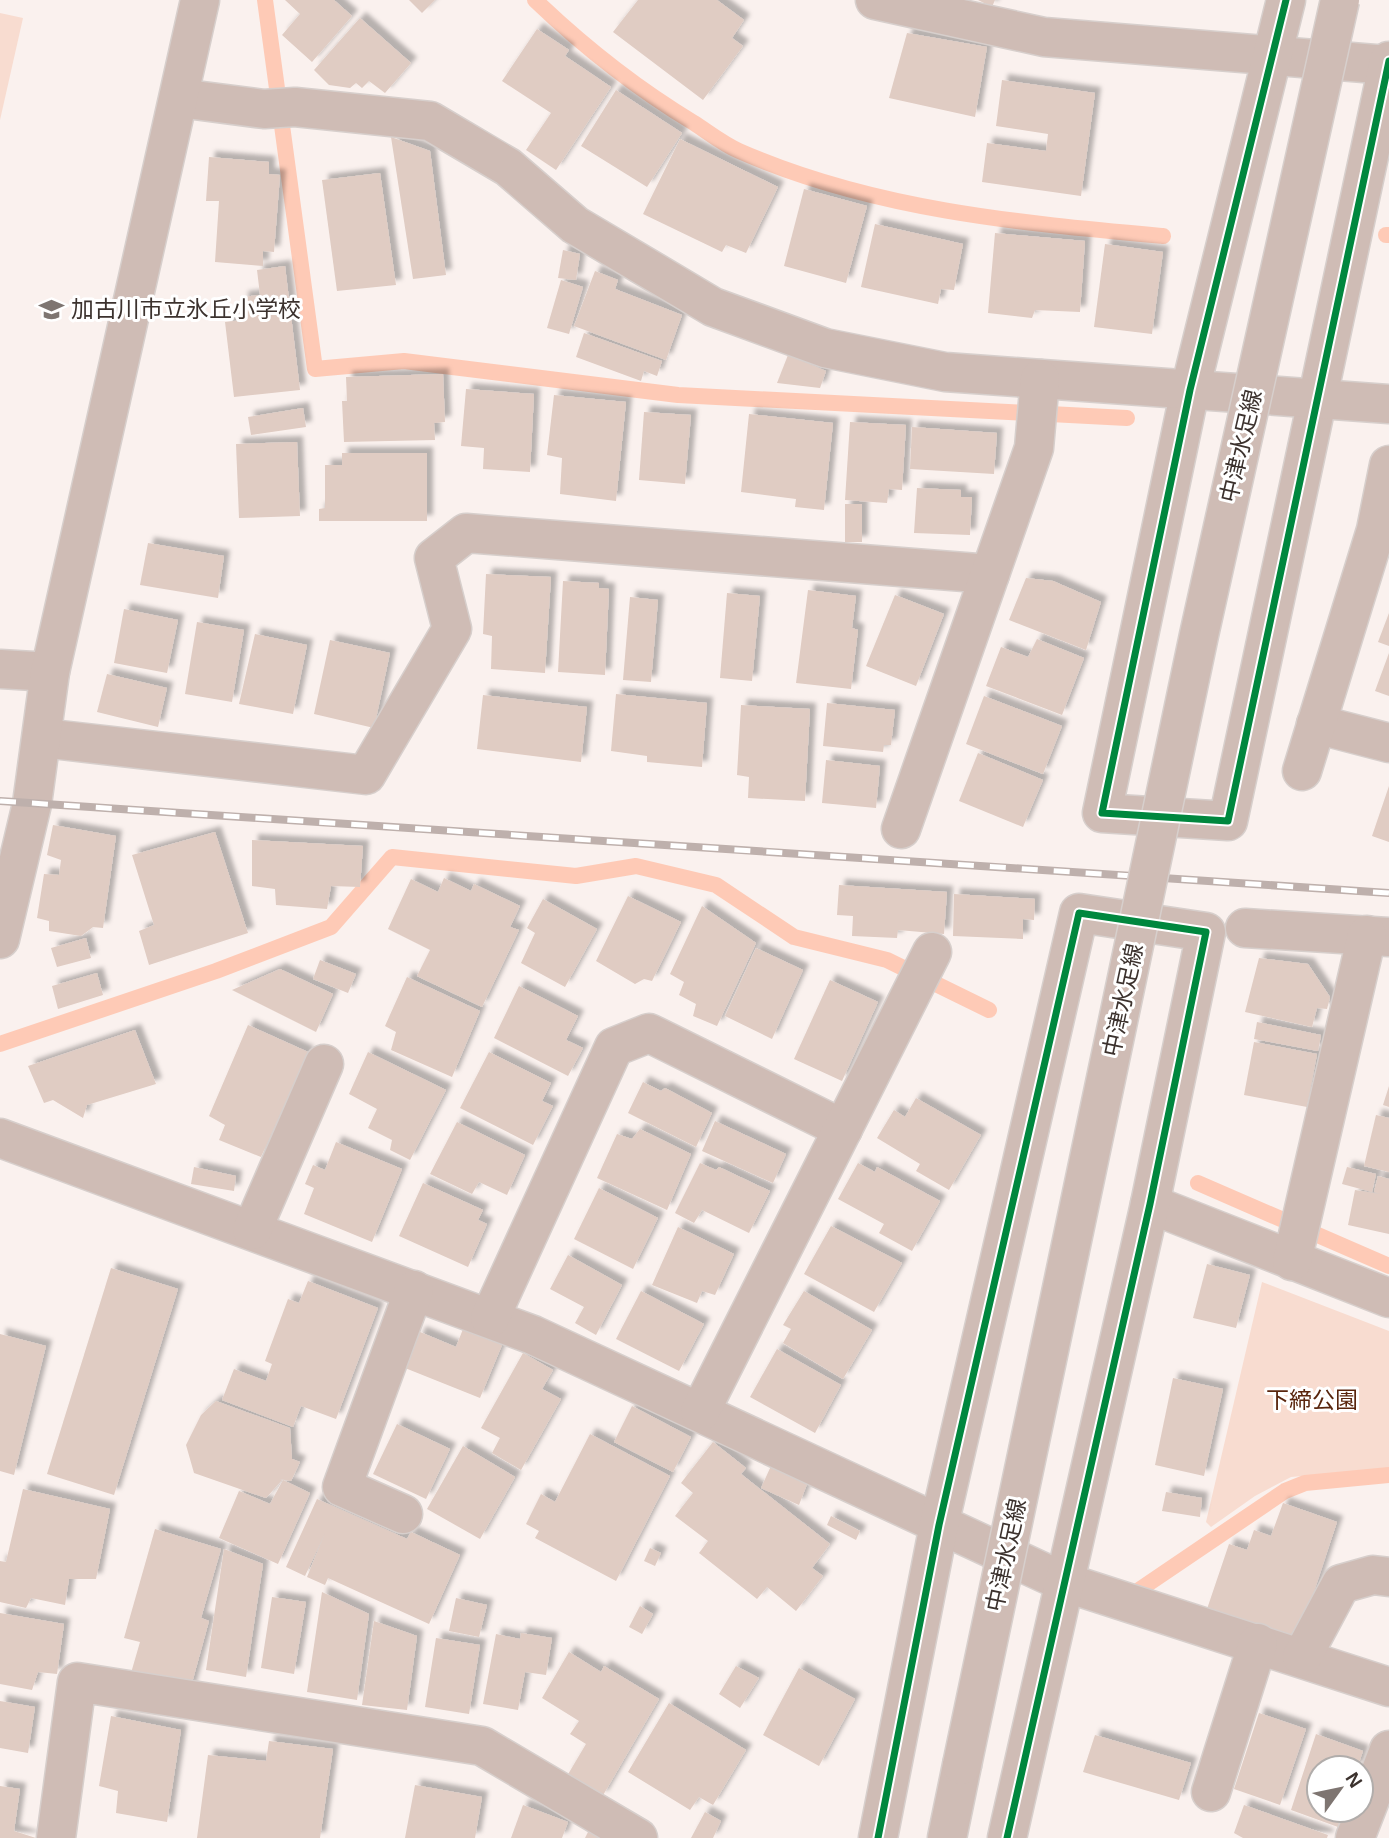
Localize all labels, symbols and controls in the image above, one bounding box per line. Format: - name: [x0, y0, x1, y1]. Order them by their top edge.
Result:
- school or university icon: 加古川市立氷丘小学校: [37, 295, 65, 323]
- place label: 加古川市立氷丘小学校: [71, 296, 301, 322]
- street label: 中津水足線: [1215, 387, 1267, 505]
- street label: 中津水足線: [1098, 941, 1148, 1059]
- park label: 下締公園: [1266, 1387, 1358, 1413]
- street label: 中津水足線: [981, 1496, 1031, 1614]
- north arrow: [1305, 1754, 1375, 1824]
- text: N: [1341, 1769, 1366, 1791]

